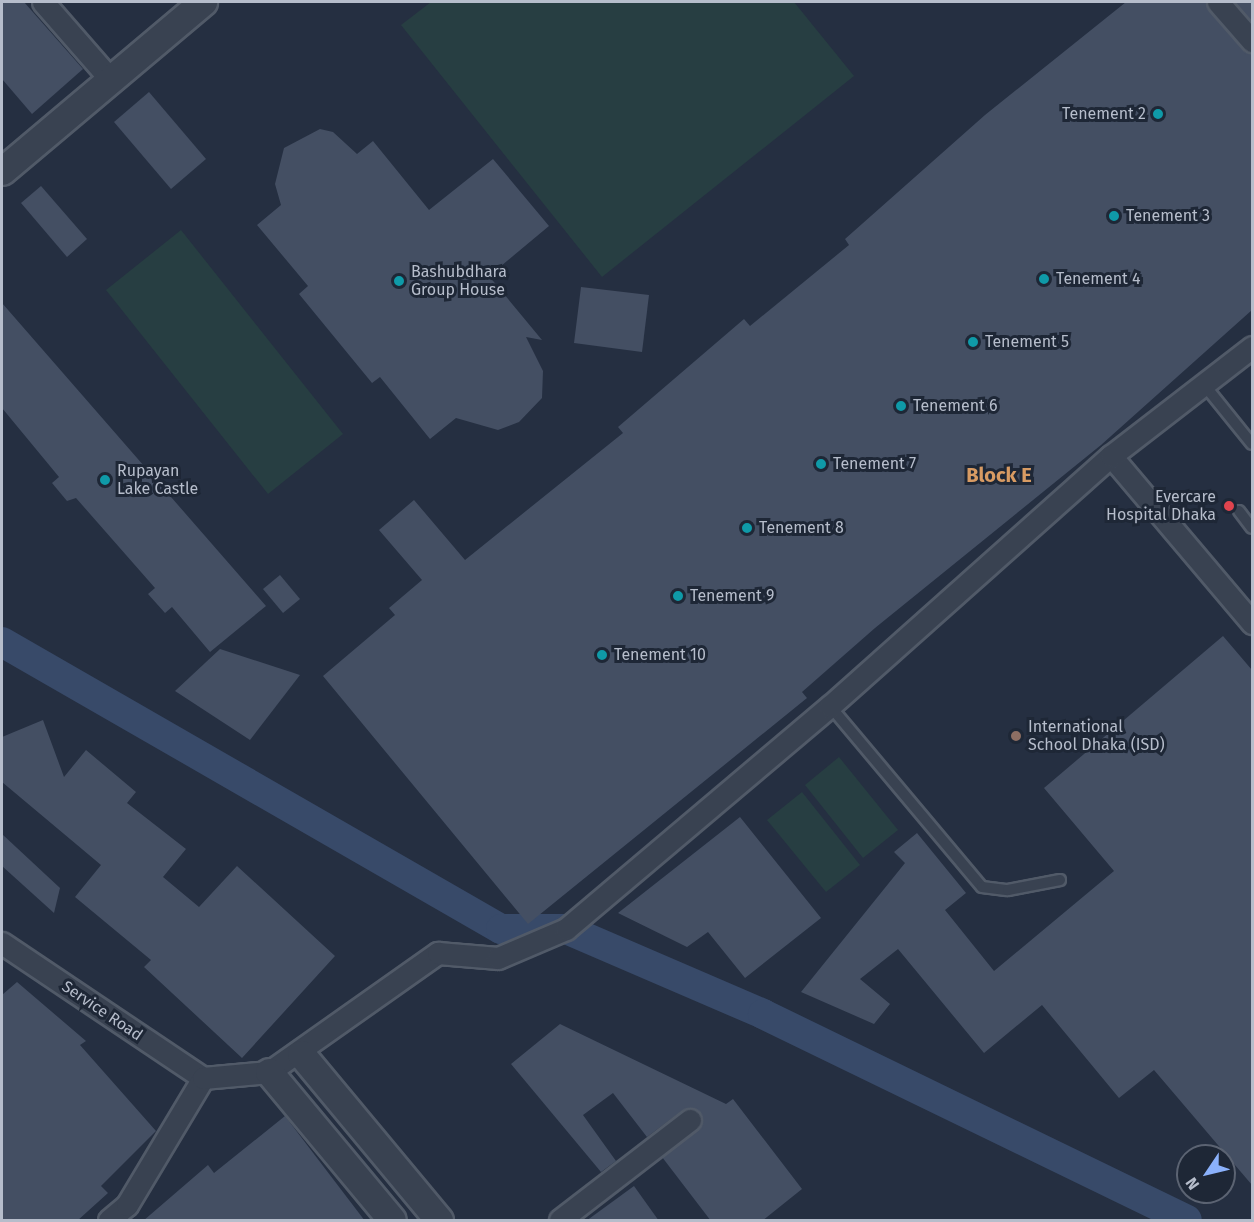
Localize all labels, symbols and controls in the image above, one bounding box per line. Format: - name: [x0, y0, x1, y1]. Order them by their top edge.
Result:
- place label: Tenement 2: [1062, 104, 1146, 124]
- marker: Tenement 2: [1151, 107, 1165, 121]
- place label: Tenement 3: [1126, 206, 1210, 226]
- marker: Tenement 3: [1107, 209, 1121, 223]
- place label: Bashubdhara Group House: [411, 262, 507, 300]
- place label: Tenement 4: [1056, 269, 1141, 289]
- marker: Tenement 4: [1037, 272, 1051, 286]
- marker: Bashubdhara Group House: [392, 274, 406, 288]
- place label: Tenement 5: [985, 332, 1069, 352]
- marker: Tenement 5: [966, 335, 980, 349]
- place label: Tenement 6: [913, 396, 998, 416]
- marker: Tenement 6: [894, 399, 908, 413]
- place label: Tenement 7: [833, 454, 916, 474]
- marker: Tenement 7: [814, 457, 828, 471]
- place label: Rupayan Lake Castle: [117, 461, 198, 499]
- district label: Block E: [966, 463, 1032, 487]
- marker: Rupayan Lake Castle: [98, 473, 112, 487]
- place label: Evercare Hospital Dhaka: [1106, 487, 1216, 525]
- marker: Evercare Hospital Dhaka: [1220, 497, 1238, 515]
- place label: Tenement 8: [759, 518, 844, 538]
- marker: Tenement 8: [740, 521, 754, 535]
- place label: Tenement 9: [690, 586, 774, 606]
- marker: Tenement 9: [671, 589, 685, 603]
- place label: Tenement 10: [614, 645, 706, 665]
- marker: Tenement 10: [595, 648, 609, 662]
- place label: International School Dhaka (ISD): [1028, 717, 1165, 755]
- marker: International School Dhaka (ISD): [1009, 729, 1023, 743]
- street label: Service Road: [58, 977, 146, 1045]
- north arrow: [1176, 1144, 1236, 1204]
- text: N: [1182, 1174, 1203, 1193]

